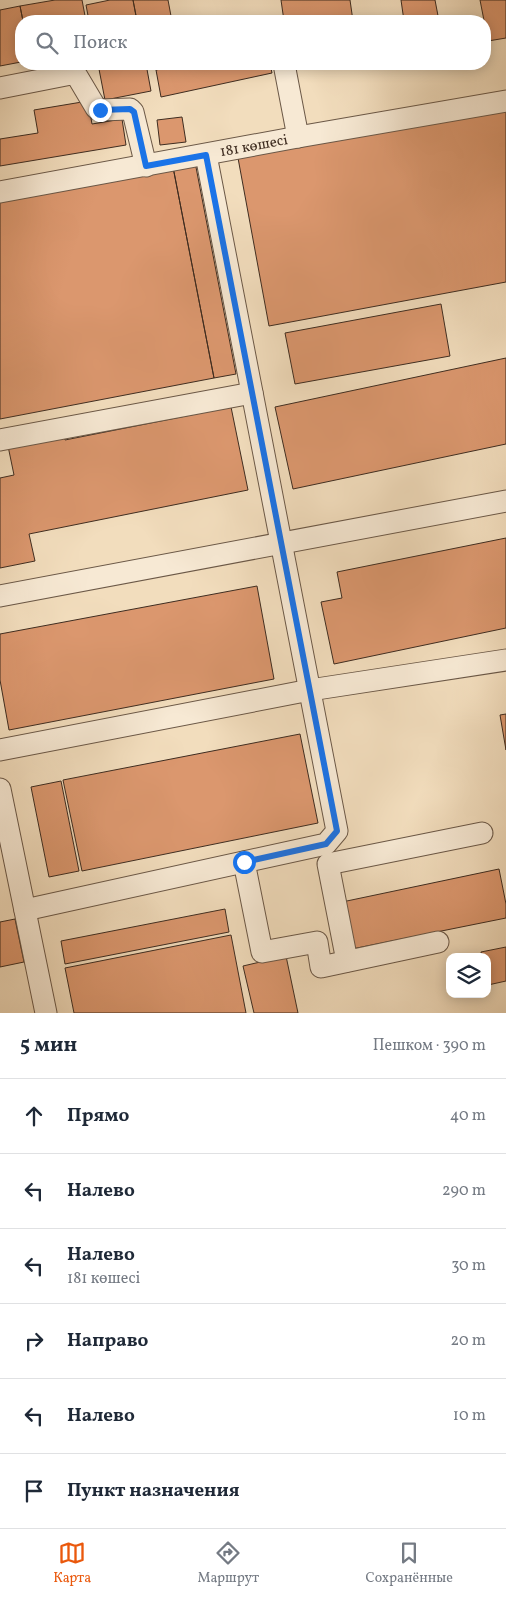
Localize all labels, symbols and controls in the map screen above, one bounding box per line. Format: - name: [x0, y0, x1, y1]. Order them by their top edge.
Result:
- search box: [15, 15, 491, 70]
- icon: search: [33, 29, 61, 57]
- text: Поиск: [73, 30, 127, 56]
- route end: [89, 99, 112, 122]
- street label: 181 көшесі: [218, 130, 290, 163]
- route start: [233, 851, 256, 874]
- map controls: [446, 953, 491, 998]
- button: layers: [446, 953, 491, 998]
- text: 5 мин: [20, 1031, 77, 1060]
- text: Пешком · 390 m: [373, 1035, 486, 1057]
- icon: ahead: [20, 1102, 48, 1130]
- text: Прямо: [67, 1103, 129, 1129]
- text: 40 m: [450, 1105, 486, 1127]
- icon: left: [20, 1177, 48, 1205]
- text: Налево: [67, 1178, 135, 1204]
- text: 290 m: [442, 1180, 486, 1202]
- text: Налево: [67, 1242, 135, 1268]
- icon: left: [20, 1252, 48, 1280]
- text: 30 m: [451, 1255, 486, 1277]
- text: 181 көшесі: [67, 1268, 140, 1290]
- icon: right: [20, 1327, 48, 1355]
- text: Направо: [67, 1328, 149, 1354]
- text: 20 m: [451, 1330, 486, 1352]
- icon: left: [20, 1402, 48, 1430]
- text: Налево: [67, 1403, 135, 1429]
- text: 10 m: [453, 1405, 486, 1427]
- icon: arrive: [20, 1477, 48, 1505]
- text: Пункт назначения: [67, 1478, 240, 1504]
- tab: Карта: [53, 1539, 91, 1588]
- tab: Маршрут: [197, 1539, 259, 1588]
- tab: Сохранённые: [365, 1539, 453, 1588]

